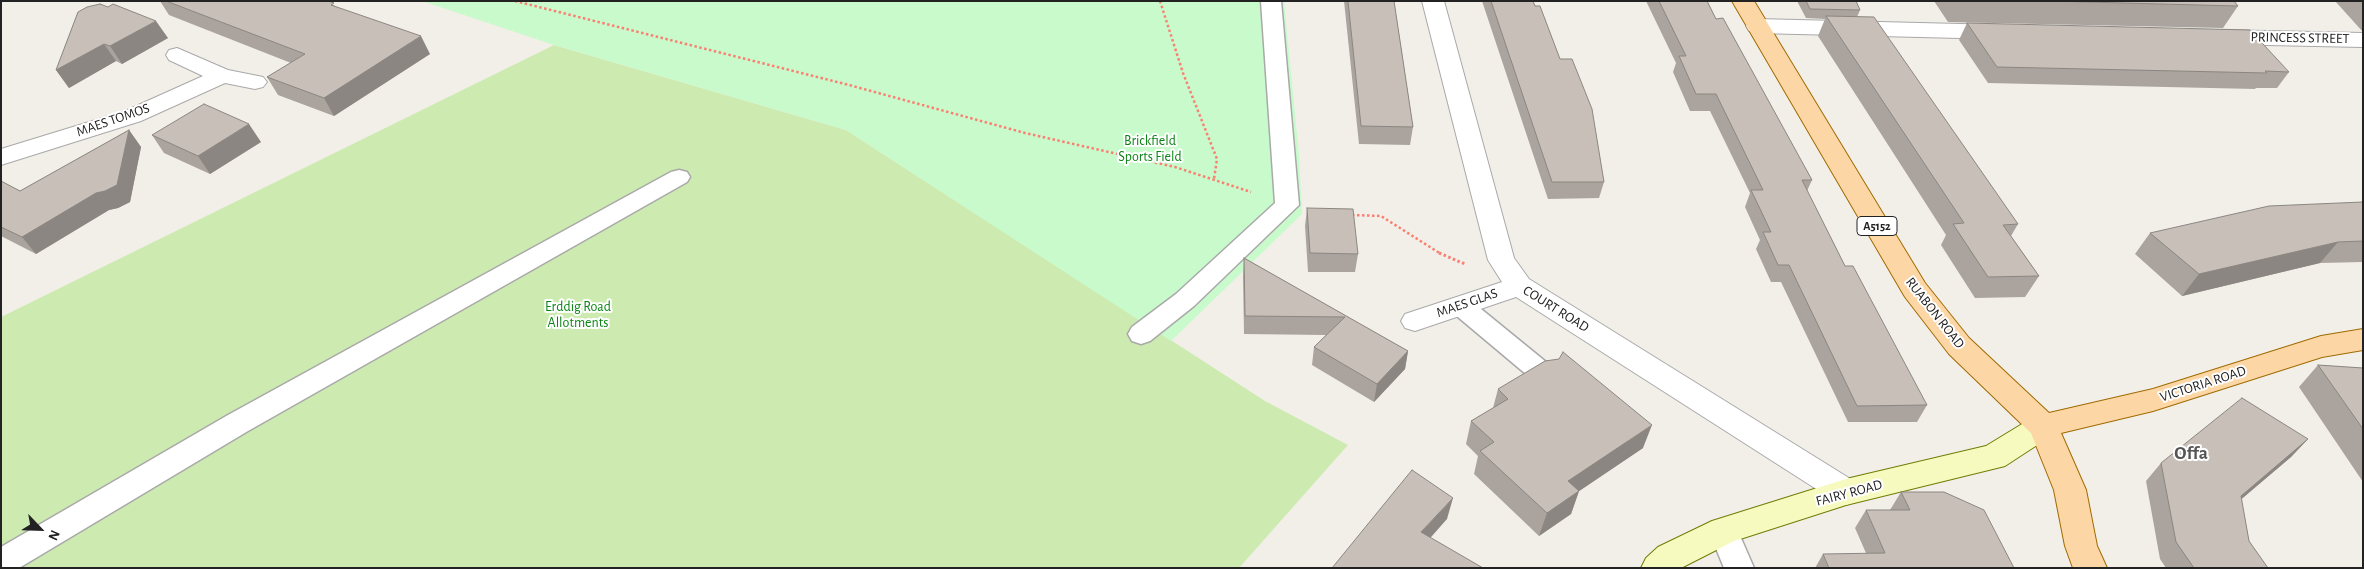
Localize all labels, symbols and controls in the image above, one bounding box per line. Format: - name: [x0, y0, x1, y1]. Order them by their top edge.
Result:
- street label: PRINCESS STREET: [2250, 29, 2350, 47]
- street label: MAES TOMOS: [74, 100, 152, 140]
- park label: Brickfield Sports Field: [1118, 133, 1182, 166]
- road number: A5152: [1857, 217, 1897, 236]
- street label: RUABON ROAD: [1902, 274, 1968, 352]
- street label: COURT ROAD: [1520, 282, 1592, 336]
- street label: MAES GLAS: [1434, 285, 1500, 321]
- park label: Erddig Road Allotments: [545, 299, 611, 332]
- street label: VICTORIA ROAD: [2158, 362, 2248, 406]
- district label: Offa: [2174, 442, 2208, 464]
- street label: FAIRY ROAD: [1814, 476, 1884, 510]
- north arrow: [15, 504, 65, 554]
- text: N: [45, 528, 62, 542]

